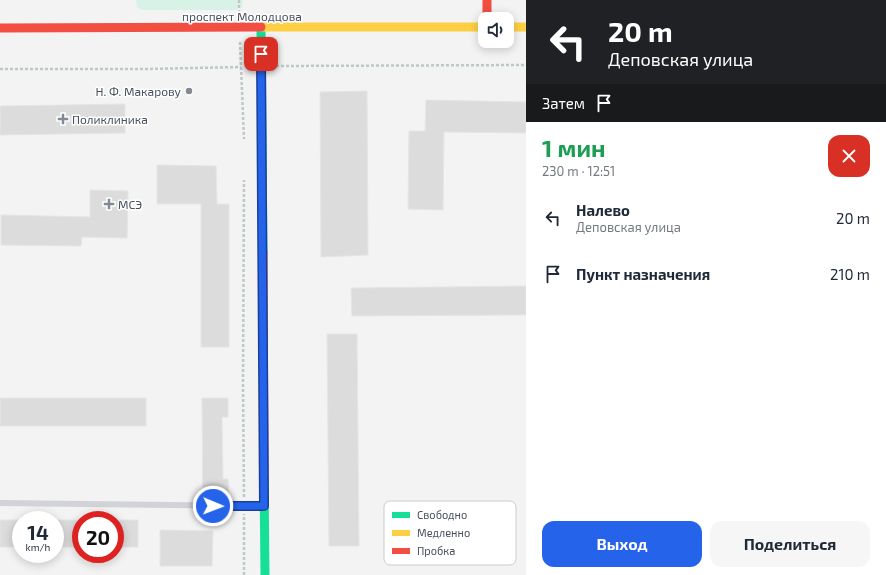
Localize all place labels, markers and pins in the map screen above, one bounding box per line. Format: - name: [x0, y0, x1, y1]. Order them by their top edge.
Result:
- pin: [244, 37, 278, 71]
- place label: Н. Ф. Макарову: [95, 84, 182, 99]
- marker: Н. Ф. Макарову: [184, 86, 194, 96]
- place label: Поликлиника: [72, 112, 148, 126]
- marker: Поликлиника: [57, 113, 69, 125]
- place label: МСЭ: [118, 197, 142, 211]
- marker: МСЭ: [103, 198, 115, 210]

